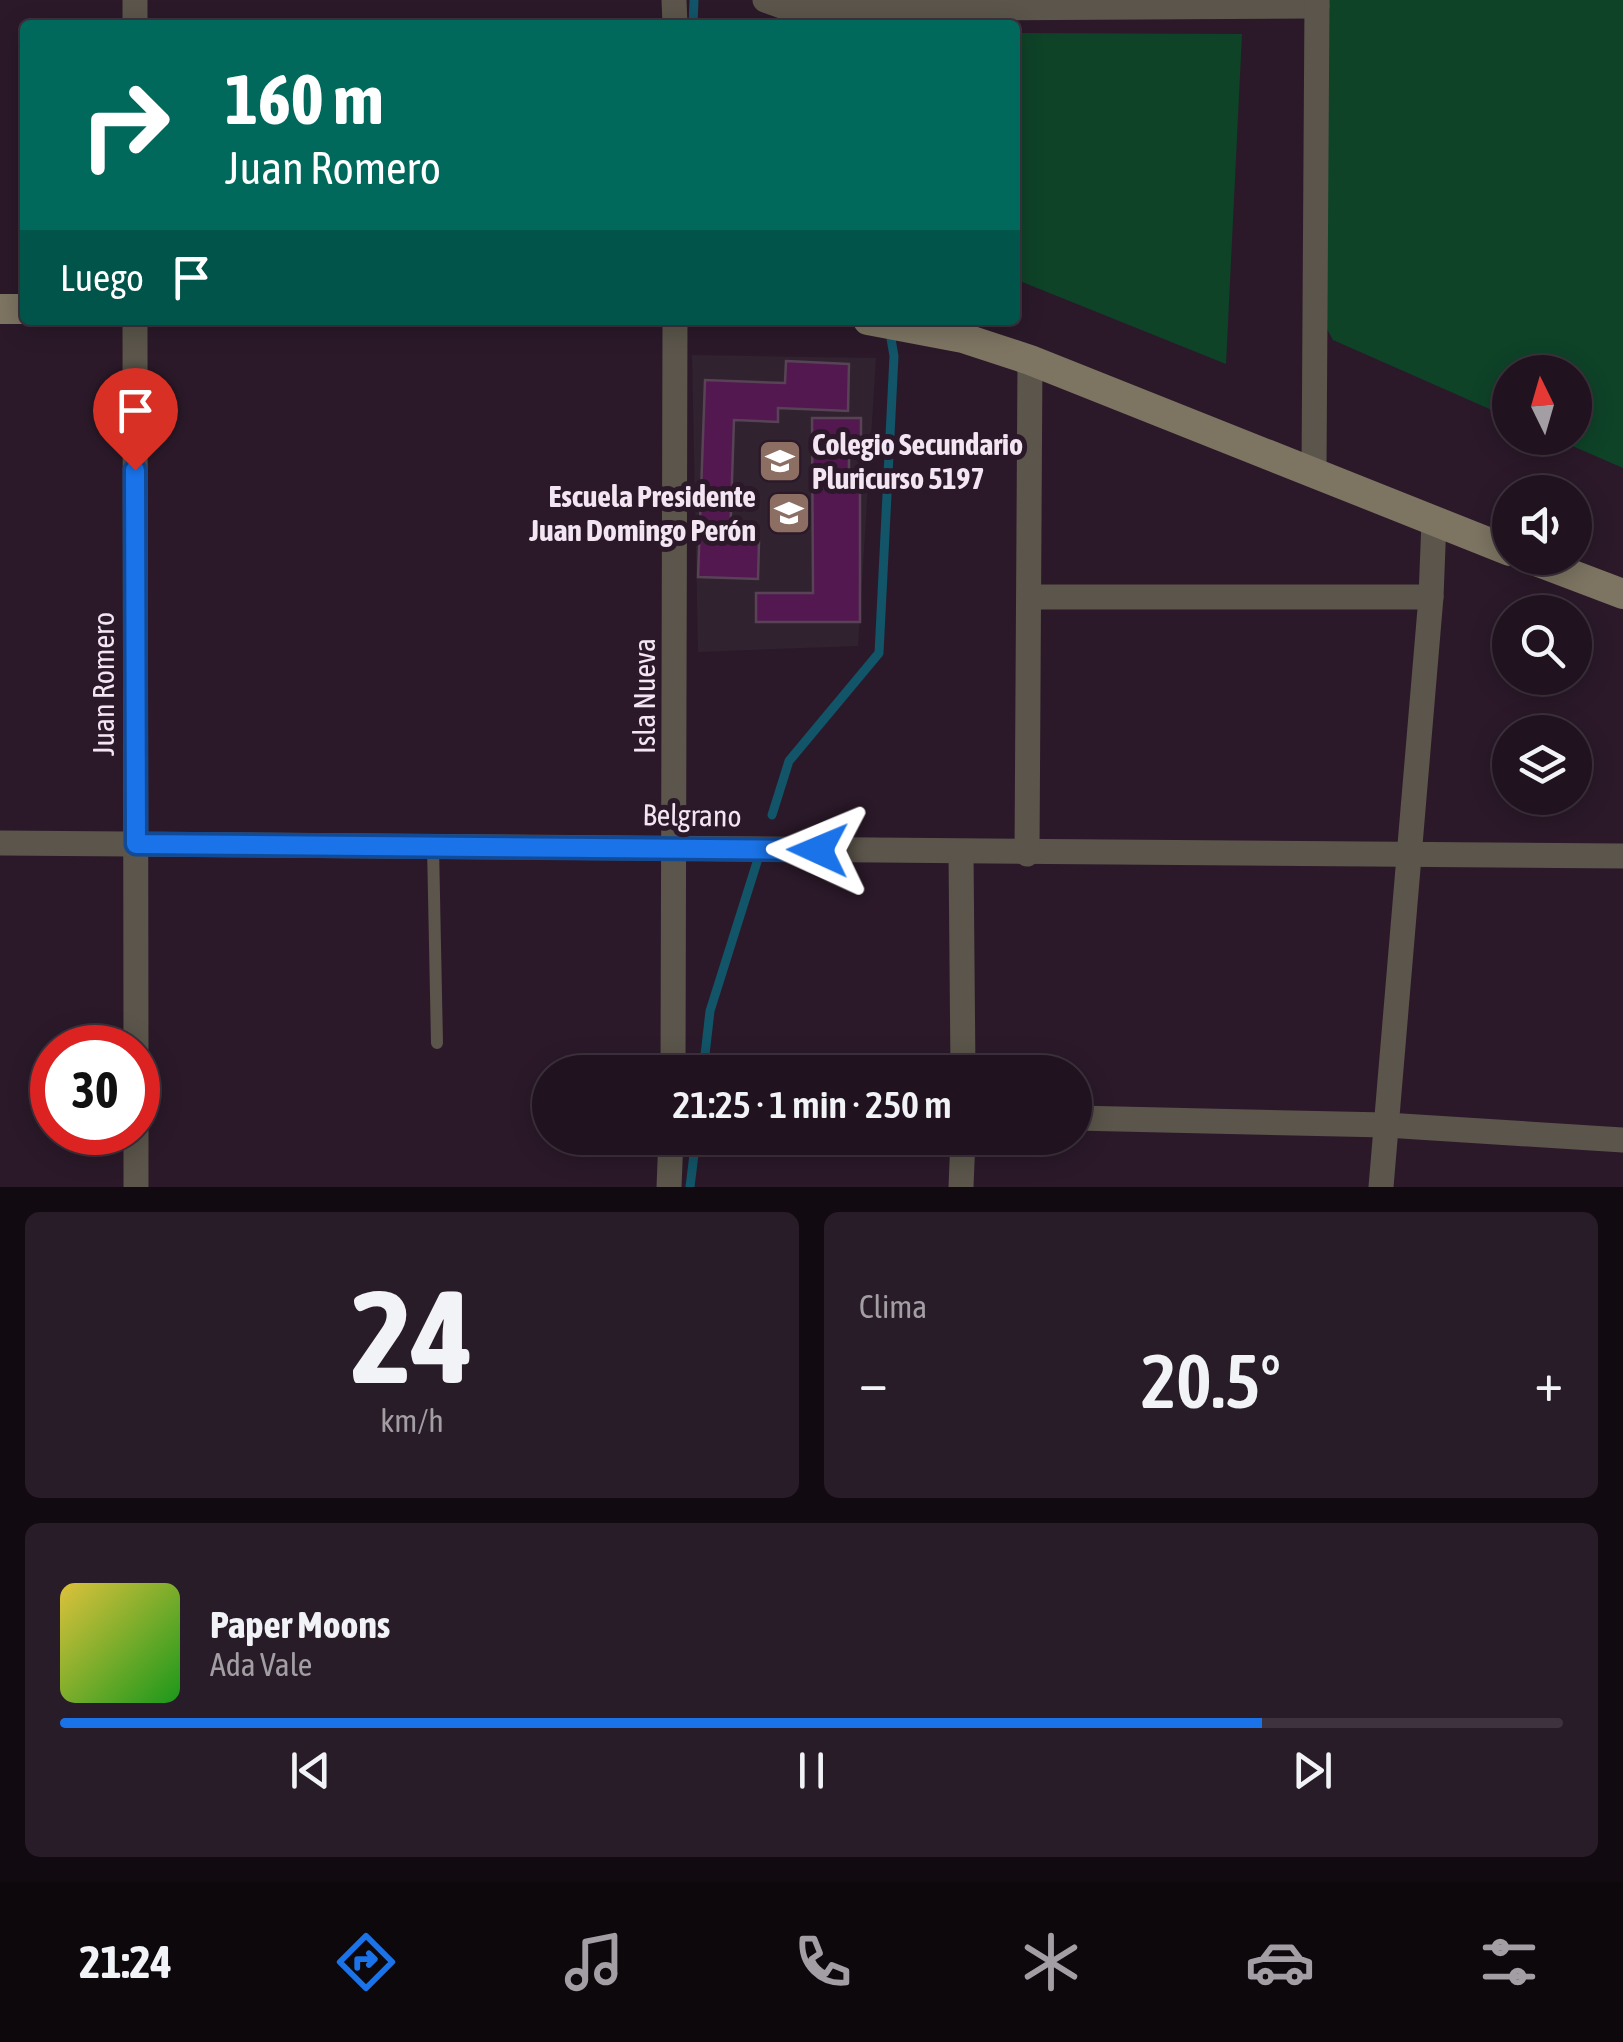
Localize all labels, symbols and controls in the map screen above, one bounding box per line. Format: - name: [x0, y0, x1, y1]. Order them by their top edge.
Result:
- text: 160 m: [225, 59, 384, 139]
- icon: right: [60, 60, 190, 190]
- text: Juan Romero: [225, 142, 441, 194]
- icon: arrive: [164, 250, 219, 305]
- text: Luego: [60, 256, 144, 299]
- north arrow: [1492, 355, 1592, 455]
- map controls: [1492, 355, 1592, 815]
- pin: [93, 368, 178, 471]
- icon: arrive: [108, 383, 163, 438]
- place label: Colegio Secundario Pluricurso 5197: [812, 427, 1023, 495]
- school or university icon: Colegio Secundario Pluricurso 5197: [757, 438, 803, 484]
- button: sound: [1492, 475, 1592, 575]
- place label: Escuela Presidente Juan Domingo Perón: [528, 479, 756, 547]
- school or university icon: Escuela Presidente Juan Domingo Perón: [766, 490, 812, 536]
- button: search: [1492, 595, 1592, 695]
- street label: Juan Romero: [86, 612, 120, 756]
- street label: Isla Nueva: [627, 638, 661, 754]
- button: layers: [1492, 715, 1592, 815]
- street label: Belgrano: [642, 797, 742, 833]
- position arrow: [766, 798, 870, 902]
- speed limit sign: 30: [30, 1025, 160, 1155]
- text: 21:25 · 1 min · 250 m: [672, 1083, 952, 1126]
- text: 24: [351, 1262, 473, 1411]
- text: Clima: [859, 1288, 927, 1325]
- text: 20.5°: [1141, 1338, 1281, 1424]
- text: −: [859, 1350, 888, 1413]
- text: +: [1534, 1350, 1563, 1413]
- text: km/h: [380, 1402, 444, 1439]
- text: Paper Moons: [210, 1603, 390, 1646]
- text: Ada Vale: [210, 1646, 312, 1683]
- icon: previous: [283, 1743, 338, 1798]
- icon: pause: [784, 1743, 839, 1798]
- icon: next: [1285, 1743, 1340, 1798]
- icon: directions: [331, 1927, 401, 1997]
- icon: music: [559, 1927, 629, 1997]
- icon: phone: [788, 1927, 858, 1997]
- icon: climate: [1016, 1927, 1086, 1997]
- icon: car: [1245, 1927, 1315, 1997]
- icon: filters: [1474, 1927, 1544, 1997]
- text: 21:24: [79, 1936, 172, 1988]

